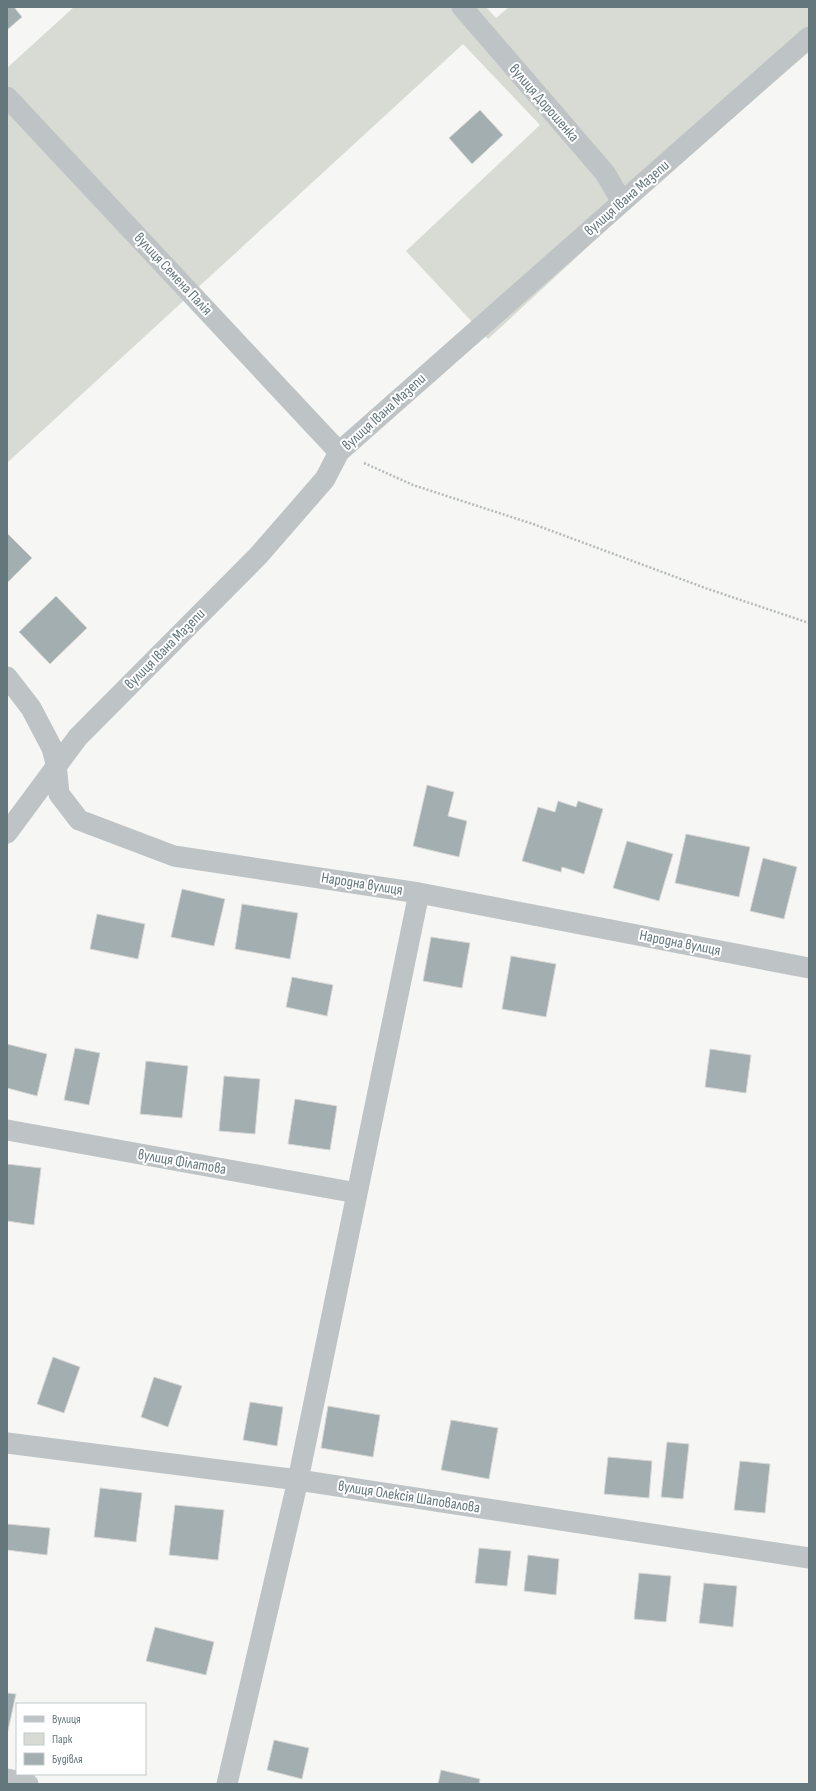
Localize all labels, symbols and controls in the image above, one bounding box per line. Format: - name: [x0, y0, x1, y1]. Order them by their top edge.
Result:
- street label: вулиця Дорошенка: [505, 60, 583, 146]
- street label: вулиця Івана Мазепи: [581, 156, 673, 240]
- street label: вулиця Семена Палія: [130, 229, 216, 319]
- street label: вулиця Івана Мазепи: [338, 369, 430, 455]
- street label: вулиця Івана Мазепи: [121, 605, 209, 693]
- street label: Народна вулиця: [320, 868, 404, 900]
- street label: Народна вулиця: [638, 926, 722, 960]
- street label: вулиця Філатова: [136, 1145, 228, 1179]
- street label: вулиця Олексія Шаповалова: [337, 1476, 482, 1518]
- legend: [16, 1703, 146, 1775]
- text: Вулиця: [52, 1712, 81, 1727]
- text: Парк: [52, 1732, 73, 1747]
- text: Будівля: [52, 1752, 83, 1767]

